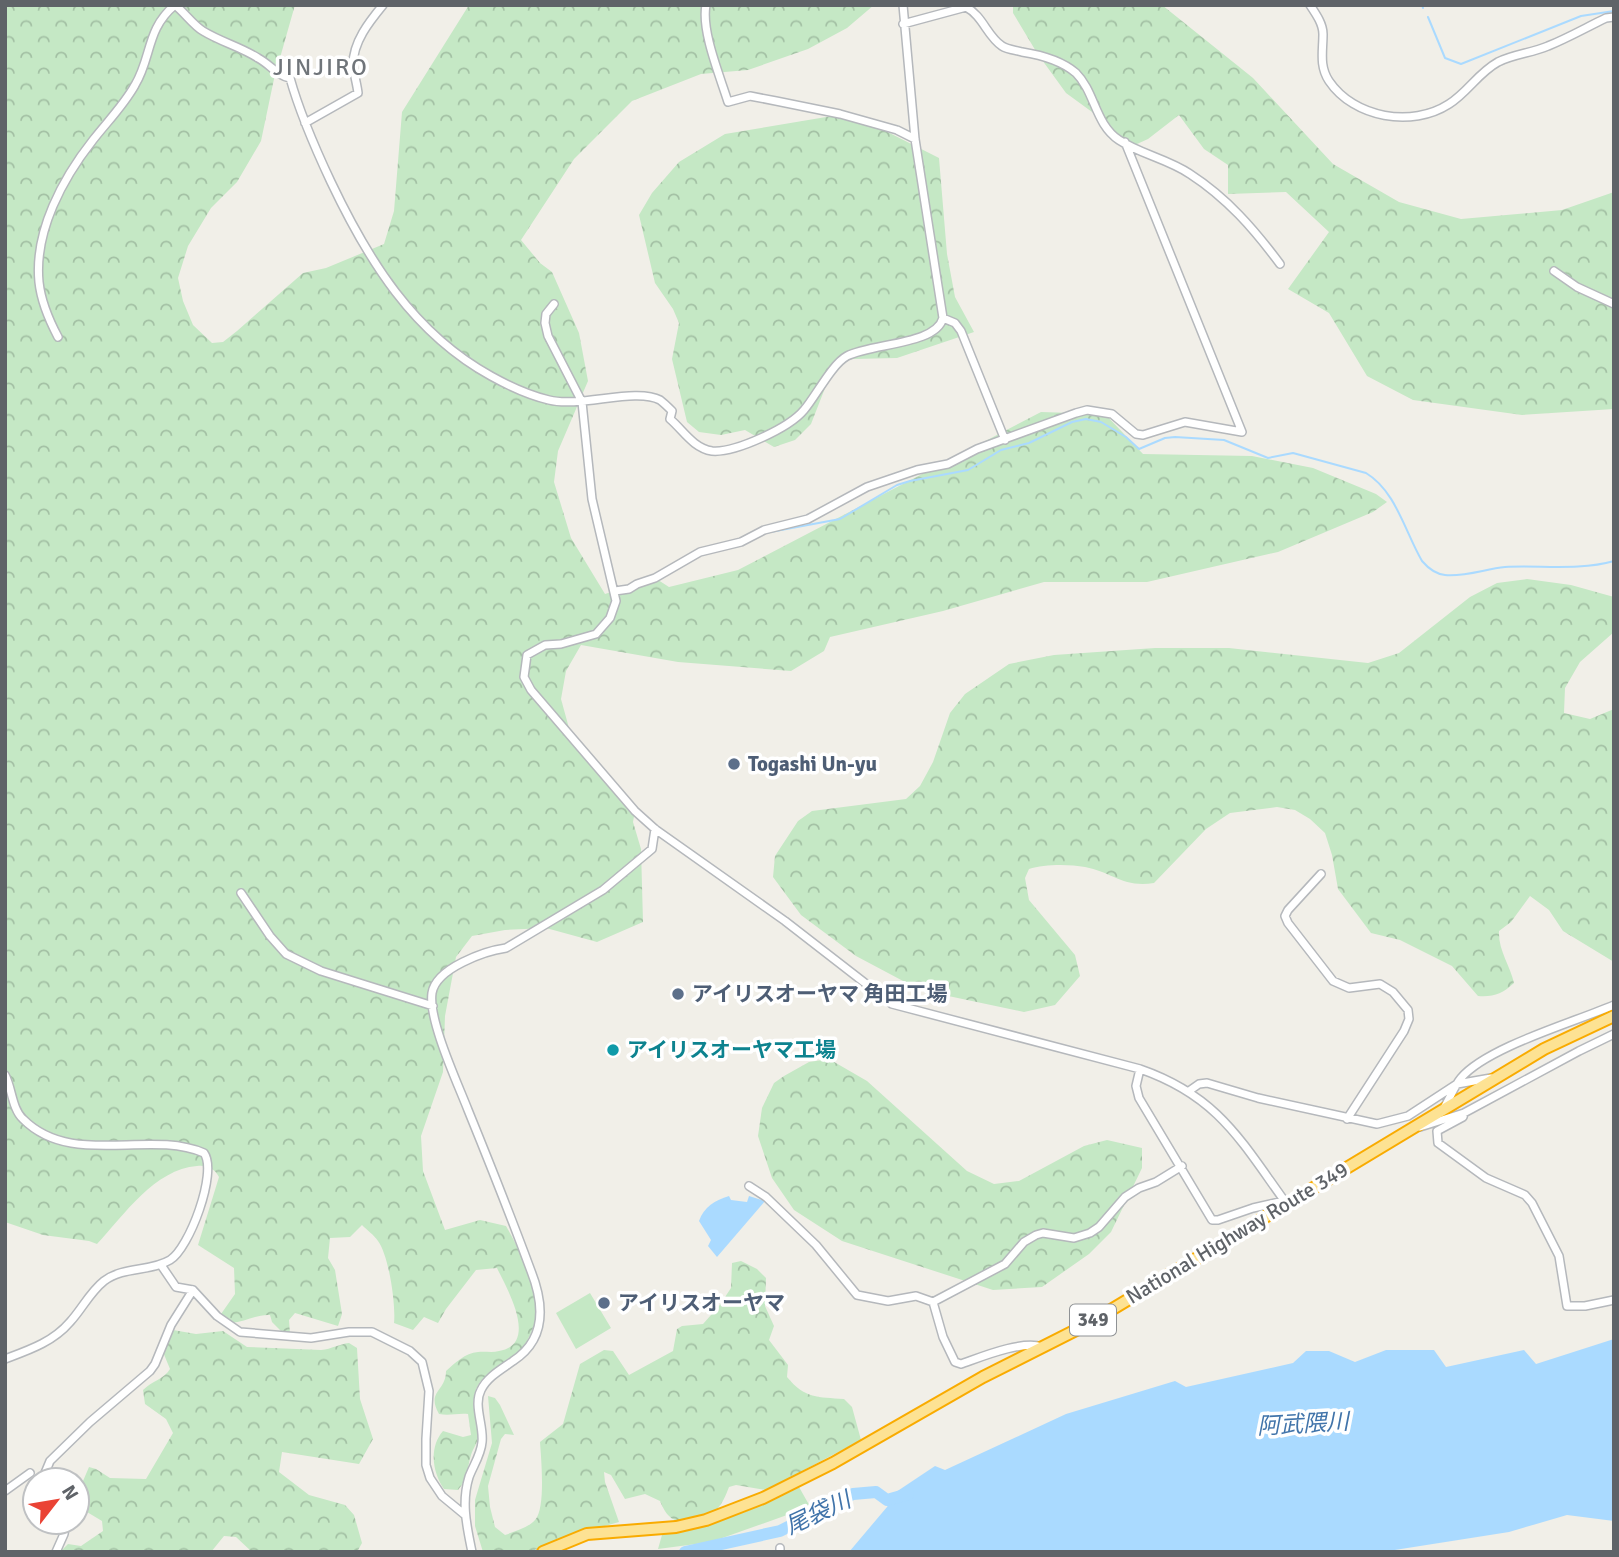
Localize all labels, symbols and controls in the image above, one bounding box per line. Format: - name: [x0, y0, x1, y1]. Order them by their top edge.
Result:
- district label: JINJIRO: [273, 52, 369, 82]
- place label: Togashi Un-yu: [748, 751, 877, 777]
- marker: Togashi Un-yu: [726, 756, 742, 772]
- place label: アイリスオーヤマ 角田工場: [692, 981, 948, 1007]
- marker: アイリスオーヤマ 角田工場: [670, 986, 686, 1002]
- place label: アイリスオーヤマ工場: [627, 1037, 836, 1063]
- marker: アイリスオーヤマ工場: [605, 1042, 621, 1058]
- street label: National Highway Route 349: [1121, 1156, 1353, 1310]
- place label: アイリスオーヤマ: [618, 1290, 785, 1316]
- marker: アイリスオーヤマ: [596, 1295, 612, 1311]
- road number: 349: [1070, 1304, 1116, 1336]
- water label: 阿武隈川: [1256, 1407, 1353, 1441]
- north arrow: [21, 1466, 91, 1536]
- text: N: [56, 1481, 83, 1505]
- water label: 尾袋川: [781, 1484, 858, 1541]

